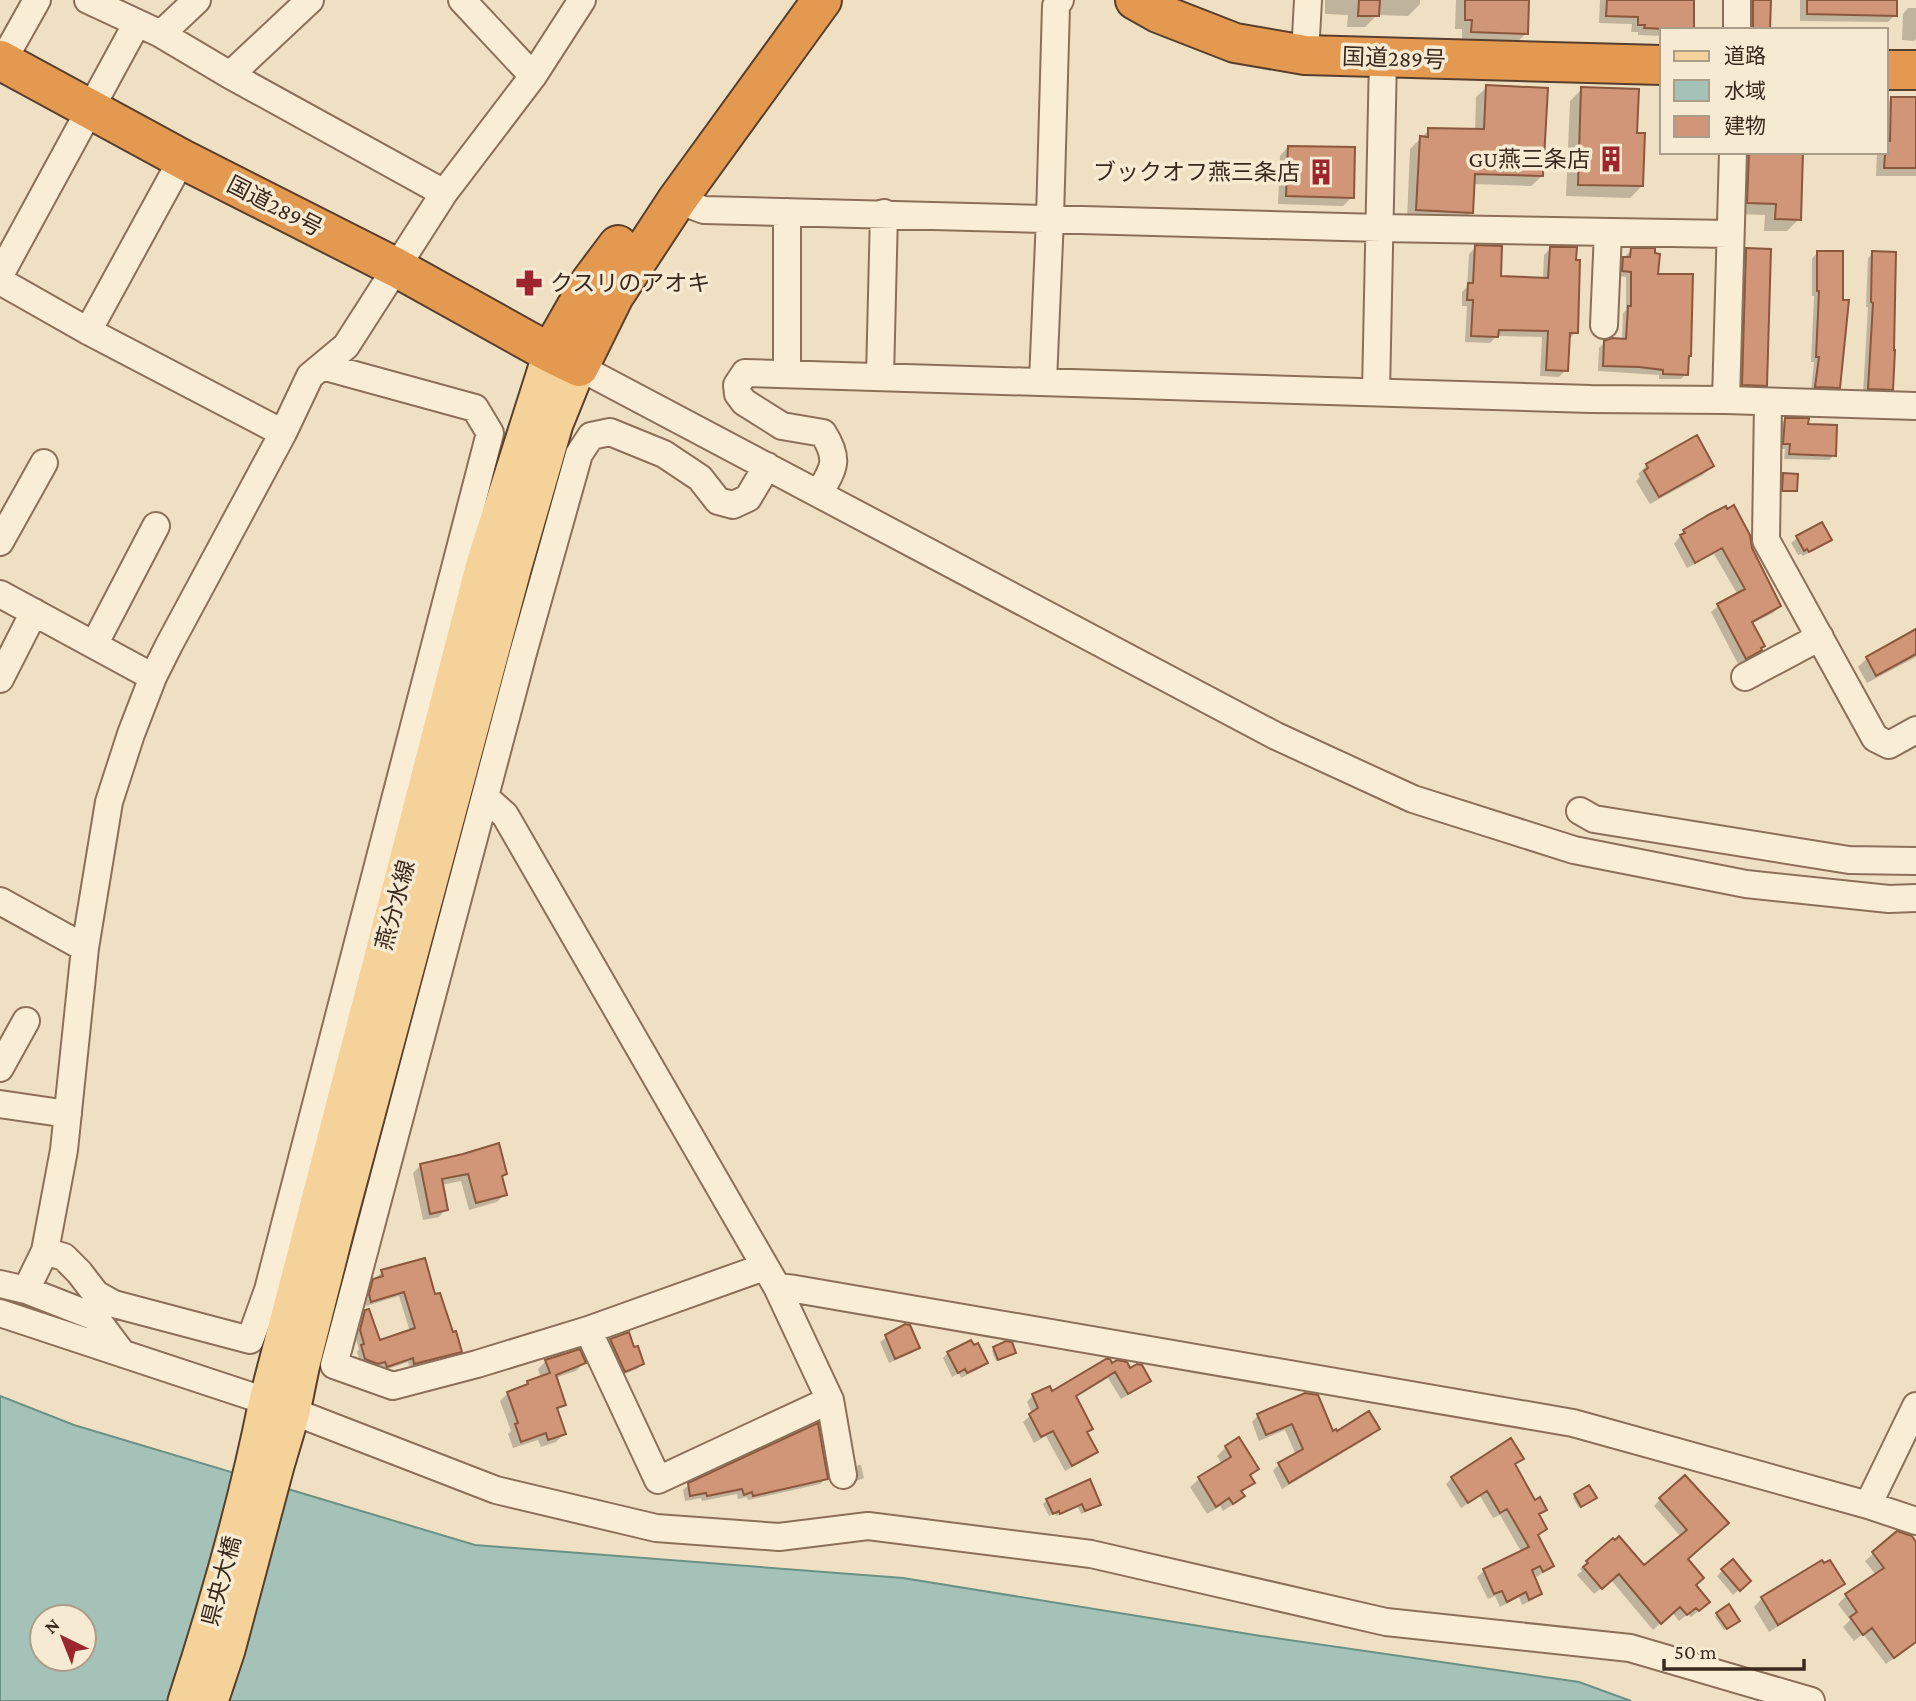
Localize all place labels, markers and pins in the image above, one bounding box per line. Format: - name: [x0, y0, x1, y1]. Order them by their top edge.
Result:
- building icon: GU燕三条店: [1596, 144, 1626, 174]
- place label: GU燕三条店: [1469, 146, 1590, 172]
- building icon: ブックオフ燕三条店: [1306, 157, 1336, 187]
- place label: ブックオフ燕三条店: [1093, 159, 1300, 185]
- pharmacy icon: クスリのアオキ: [514, 268, 544, 298]
- place label: クスリのアオキ: [550, 270, 710, 296]

